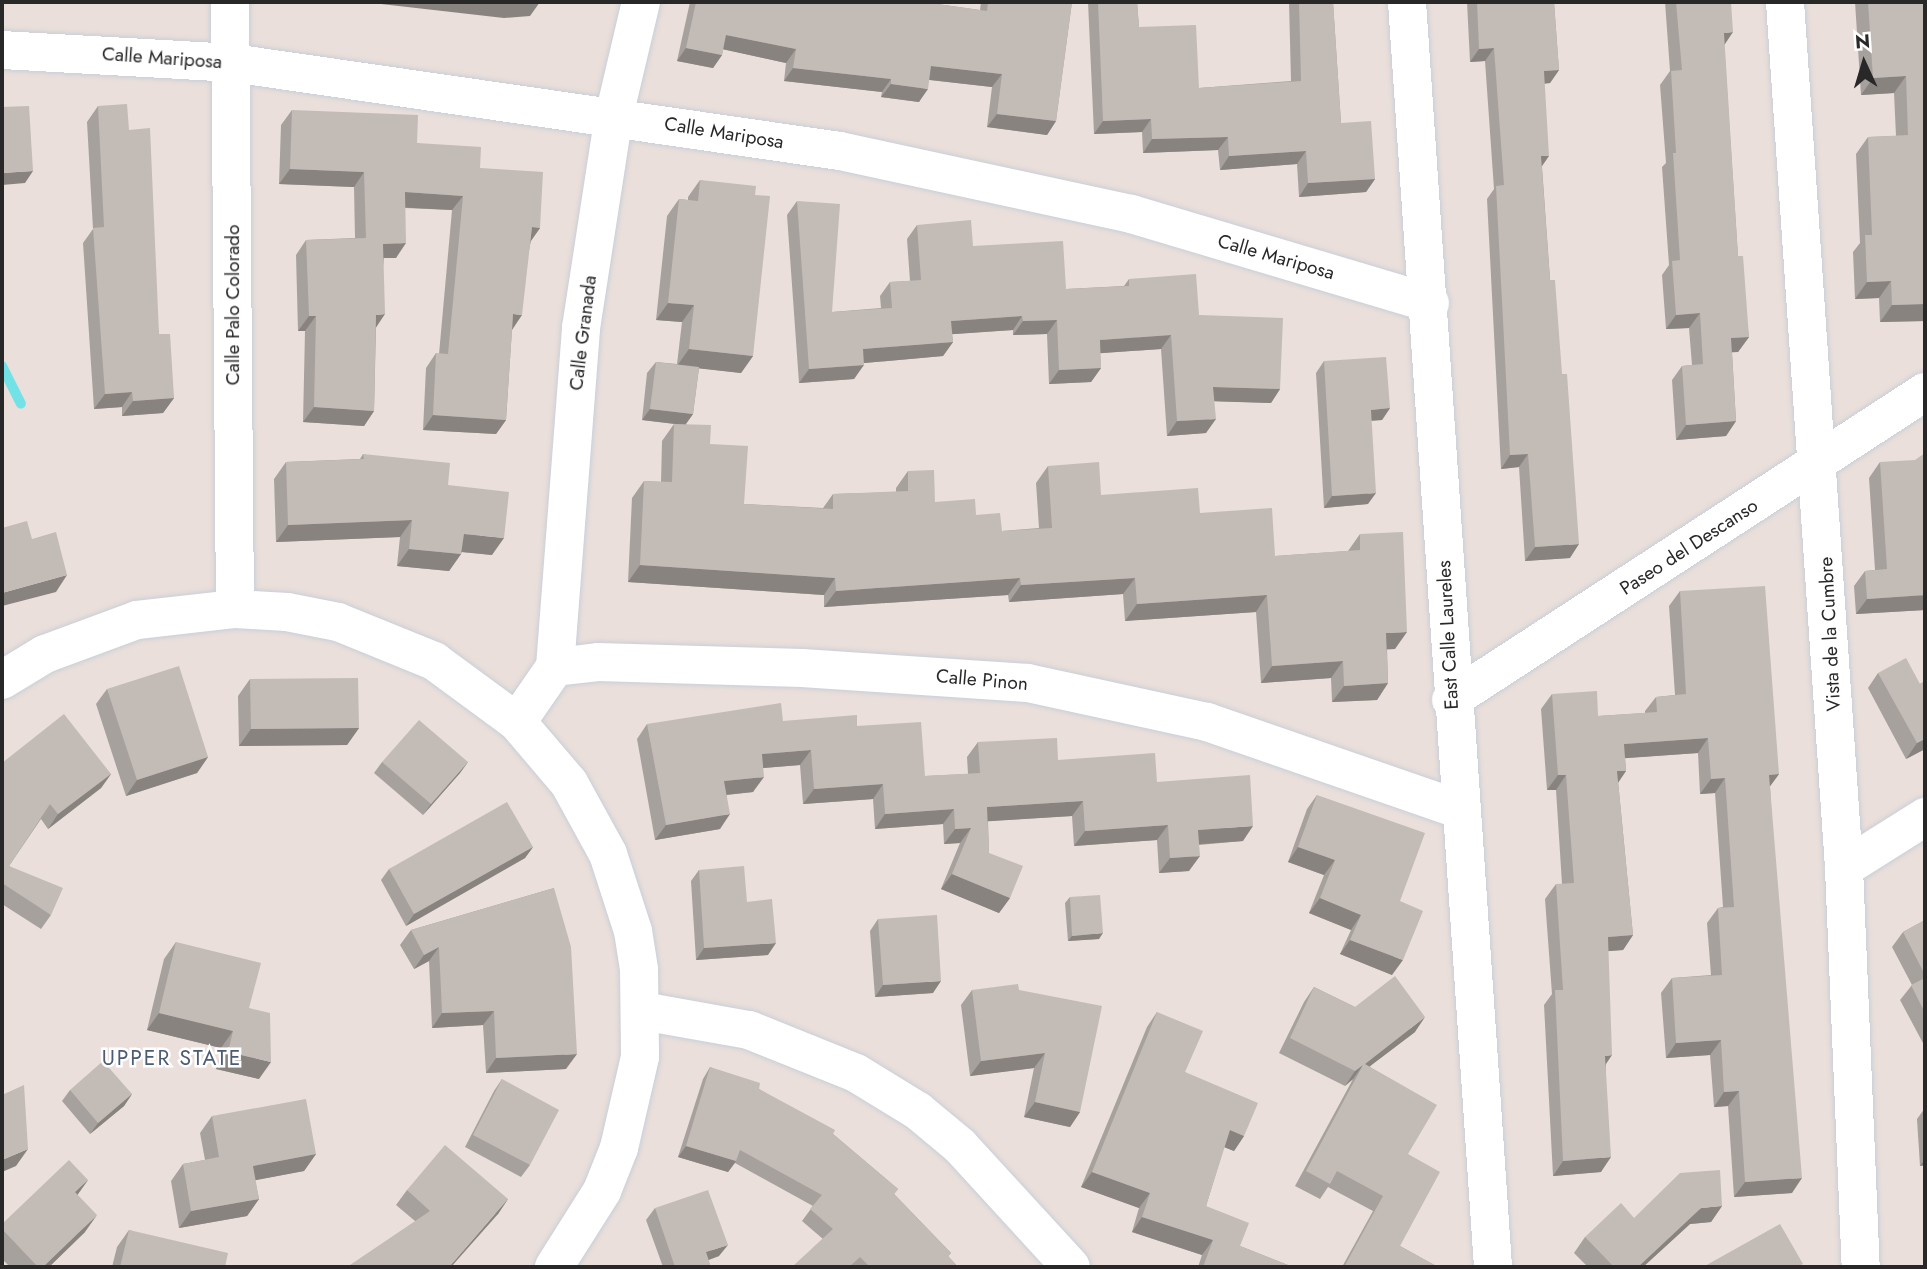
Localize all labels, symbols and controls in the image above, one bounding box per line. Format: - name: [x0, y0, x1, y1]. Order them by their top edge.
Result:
- north arrow: [1829, 28, 1899, 98]
- text: N: [1854, 28, 1871, 56]
- street label: Calle Mariposa: [101, 42, 223, 74]
- street label: Calle Mariposa: [663, 112, 785, 154]
- street label: Calle Palo Colorado: [222, 225, 244, 385]
- street label: Calle Mariposa: [1215, 229, 1337, 285]
- street label: Calle Granada: [565, 274, 601, 392]
- street label: Paseo del Descanso: [1616, 494, 1762, 600]
- street label: Vista de la Cumbre: [1815, 556, 1845, 712]
- street label: East Calle Laureles: [1433, 560, 1463, 710]
- street label: Calle Pinon: [935, 665, 1029, 695]
- district label: UPPER STATE: [103, 1045, 241, 1071]

